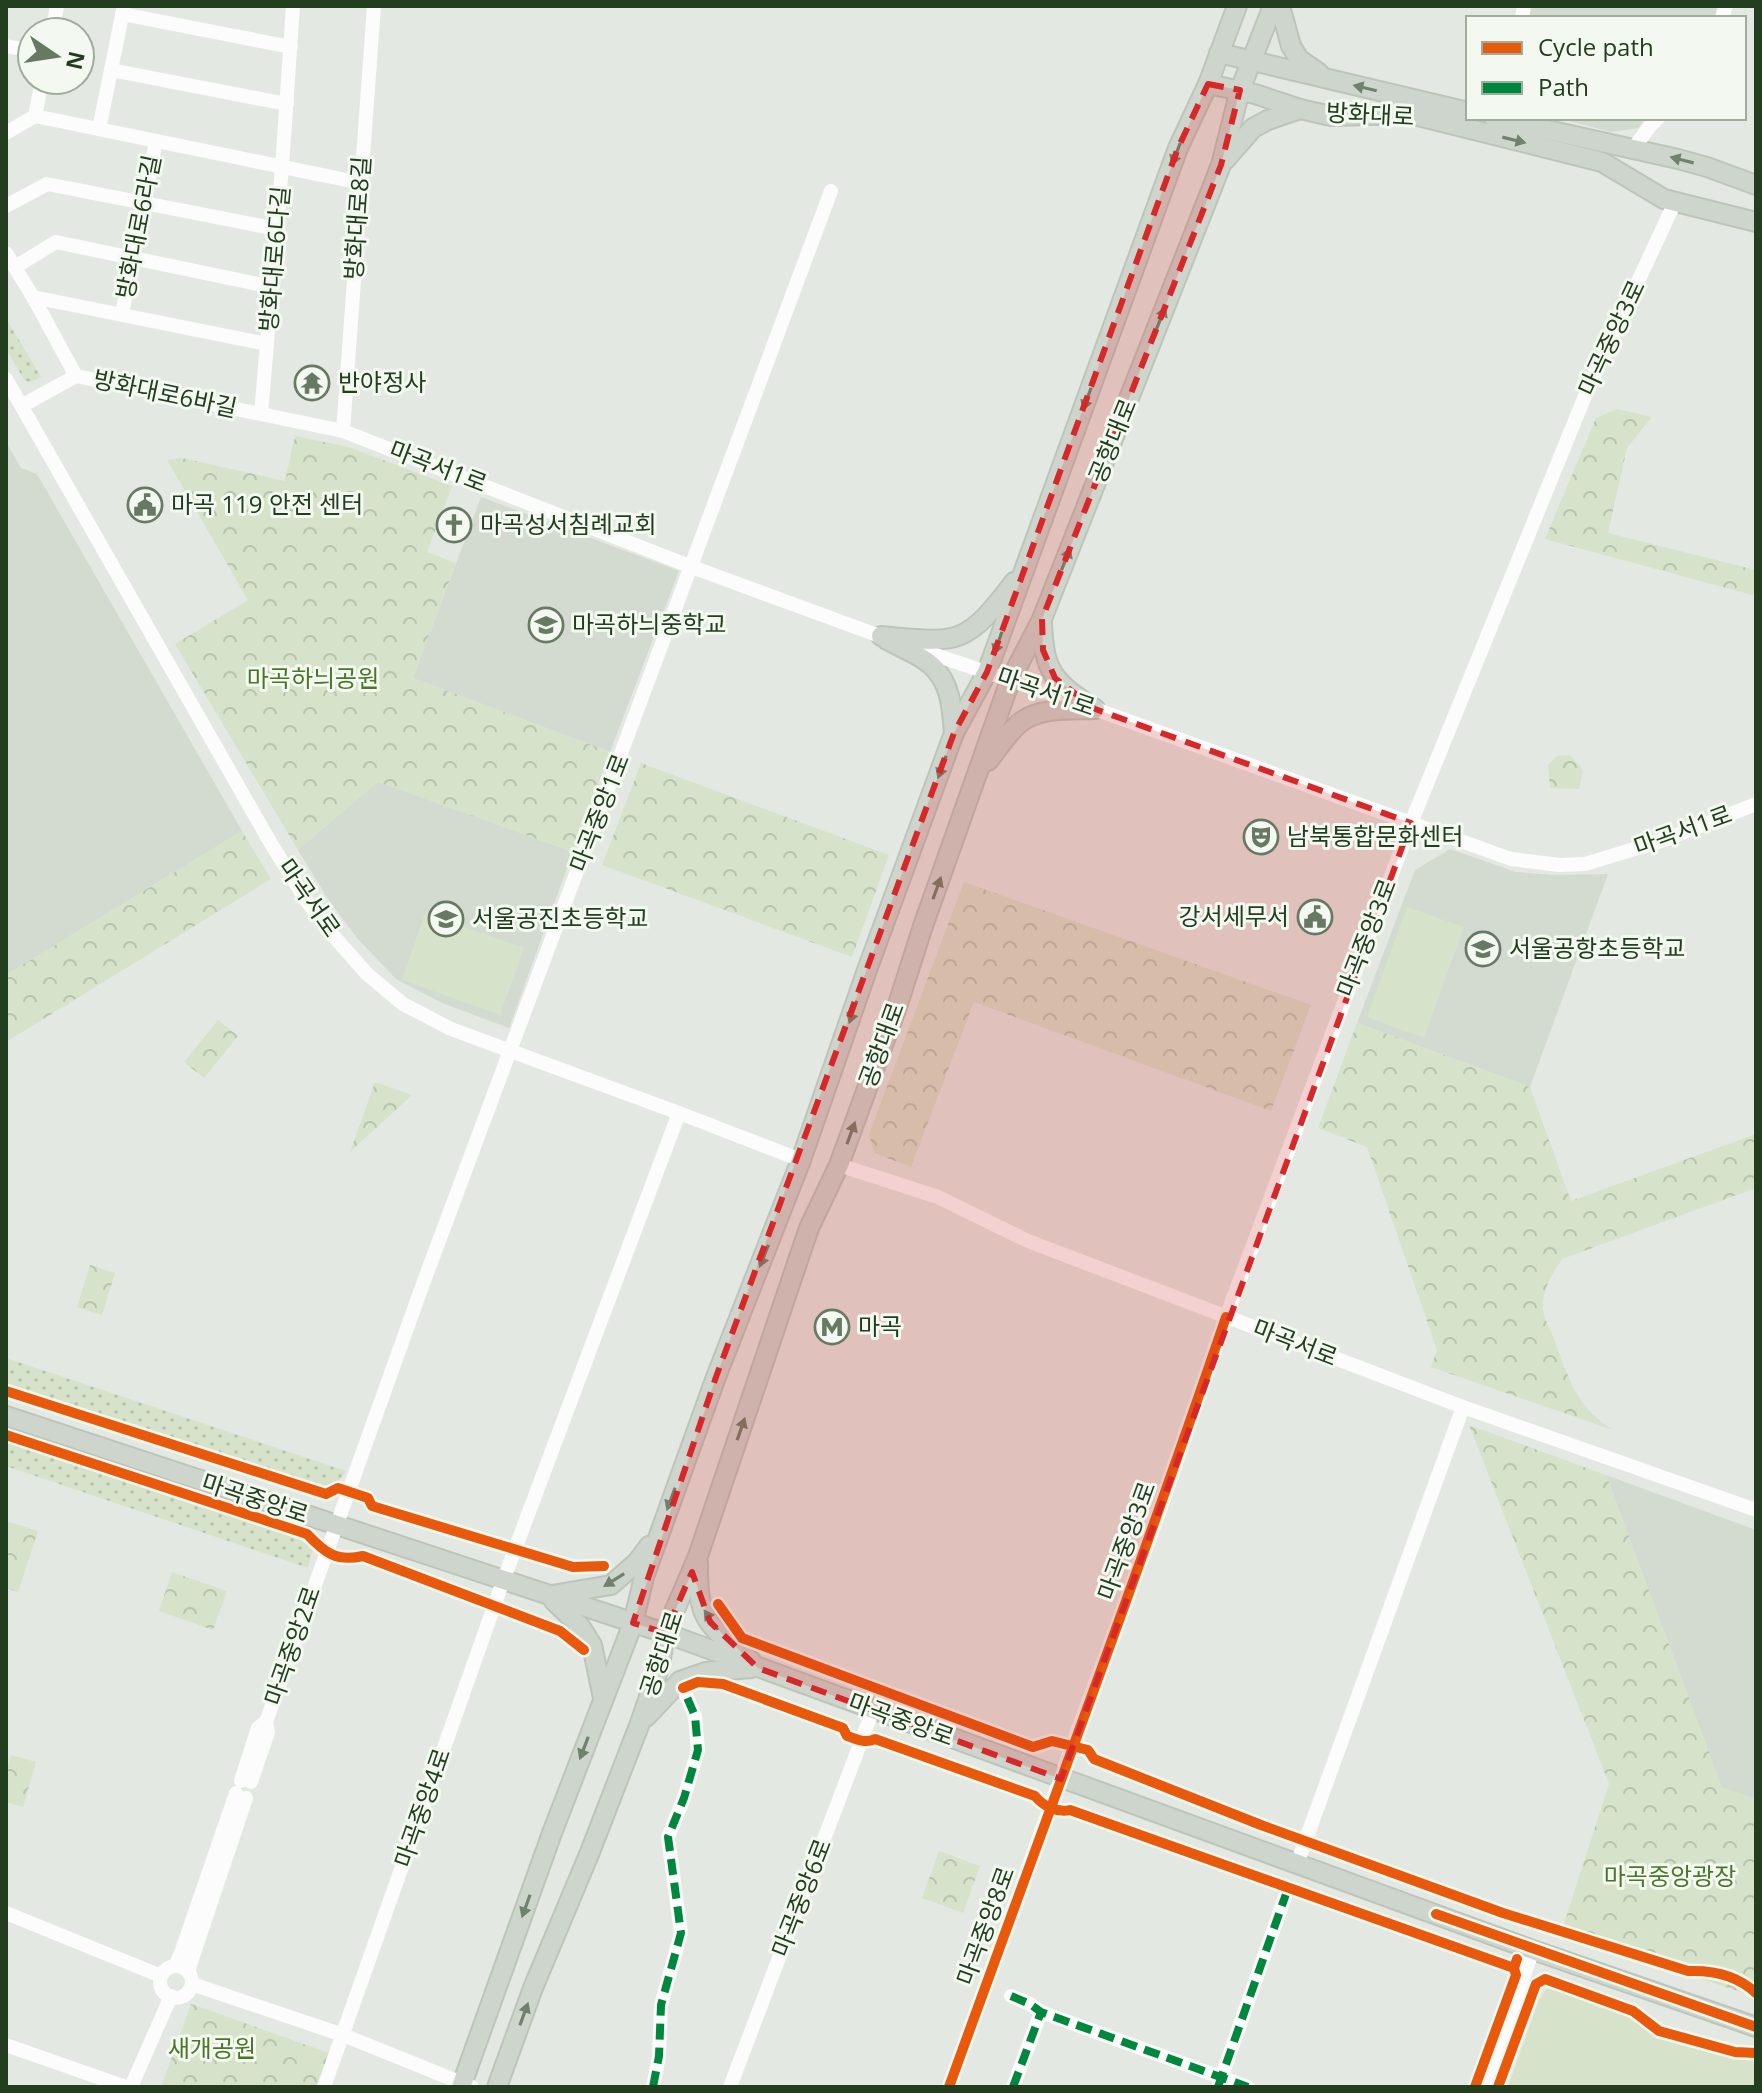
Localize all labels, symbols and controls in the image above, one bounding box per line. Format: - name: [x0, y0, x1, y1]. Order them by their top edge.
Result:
- north arrow: [16, 16, 96, 96]
- legend: [1466, 16, 1746, 120]
- text: Cycle path: [1538, 30, 1654, 63]
- text: N: [60, 49, 93, 73]
- text: Path: [1538, 70, 1589, 103]
- one-way arrow: [1352, 81, 1377, 94]
- street label: 방화대로: [1325, 95, 1415, 132]
- one-way arrow: [1502, 134, 1527, 146]
- one-way arrow: [1169, 143, 1182, 167]
- street label: 방화대로6라길: [107, 152, 168, 302]
- one-way arrow: [1669, 154, 1694, 166]
- street label: 방화대로8길: [336, 155, 377, 281]
- street label: 방화대로6다길: [251, 185, 296, 333]
- street label: 마곡중앙3로: [1569, 274, 1652, 401]
- one-way arrow: [1155, 306, 1168, 330]
- street label: 방화대로6바길: [90, 361, 240, 424]
- temple icon: 반야정사: [293, 364, 331, 402]
- place label: 반야정사: [338, 365, 426, 398]
- one-way arrow: [1080, 387, 1093, 411]
- street label: 공항대로: [1080, 393, 1143, 488]
- street label: 마곡서1로: [385, 432, 492, 499]
- public building icon: 마곡 119 안전 센터: [126, 486, 164, 524]
- place label: 마곡 119 안전 센터: [171, 487, 363, 520]
- church icon: 마곡성서침례교회: [435, 506, 473, 544]
- place label: 마곡성서침례교회: [480, 507, 657, 540]
- one-way arrow: [1060, 547, 1073, 571]
- school or university icon: 마곡하늬중학교: [527, 606, 565, 644]
- place label: 마곡하늬중학교: [572, 607, 727, 640]
- one-way arrow: [991, 631, 1003, 655]
- street label: 마곡서1로: [993, 658, 1100, 723]
- park label: 마곡하늬공원: [247, 661, 379, 694]
- street label: 마곡중앙1로: [561, 749, 636, 876]
- one-way arrow: [935, 756, 948, 780]
- street label: 마곡서1로: [1629, 797, 1736, 863]
- theatre icon: 남북통합문화센터: [1242, 818, 1280, 856]
- place label: 남북통합문화센터: [1287, 819, 1464, 852]
- street label: 마곡서로: [271, 851, 349, 943]
- street label: 마곡중앙3로: [1328, 874, 1403, 1001]
- one-way arrow: [931, 876, 944, 900]
- public building icon: 강서세무서: [1296, 898, 1334, 936]
- place label: 강서세무서: [1179, 899, 1289, 932]
- school or university icon: 서울공진초등학교: [427, 900, 465, 938]
- place label: 서울공진초등학교: [472, 901, 649, 934]
- school or university icon: 서울공항초등학교: [1464, 930, 1502, 968]
- place label: 서울공항초등학교: [1509, 931, 1686, 964]
- street label: 공항대로: [850, 997, 911, 1092]
- one-way arrow: [846, 1000, 858, 1024]
- one-way arrow: [845, 1121, 857, 1145]
- one-way arrow: [757, 1244, 770, 1268]
- metro station icon: 마곡: [813, 1308, 851, 1346]
- place label: 마곡: [858, 1309, 902, 1342]
- street label: 마곡서로: [1248, 1310, 1343, 1373]
- one-way arrow: [735, 1417, 747, 1441]
- street label: 마곡중앙로: [198, 1465, 313, 1530]
- street label: 마곡중앙3로: [1089, 1477, 1162, 1604]
- one-way arrow: [665, 1487, 677, 1511]
- one-way arrow: [602, 1572, 625, 1587]
- street label: 마곡중앙2로: [256, 1581, 327, 1710]
- street label: 공항대로: [631, 1606, 690, 1701]
- one-way arrow: [703, 1609, 719, 1631]
- street label: 마곡중앙로: [844, 1684, 959, 1753]
- one-way arrow: [577, 1736, 590, 1760]
- street label: 마곡중앙4로: [386, 1743, 457, 1872]
- street label: 마곡중앙6로: [763, 1834, 838, 1961]
- park label: 마곡중앙광장: [1604, 1859, 1736, 1892]
- street label: 마곡중앙8로: [948, 1862, 1021, 1989]
- one-way arrow: [519, 1894, 531, 1918]
- one-way arrow: [518, 2002, 531, 2026]
- park label: 새개공원: [168, 2031, 256, 2064]

